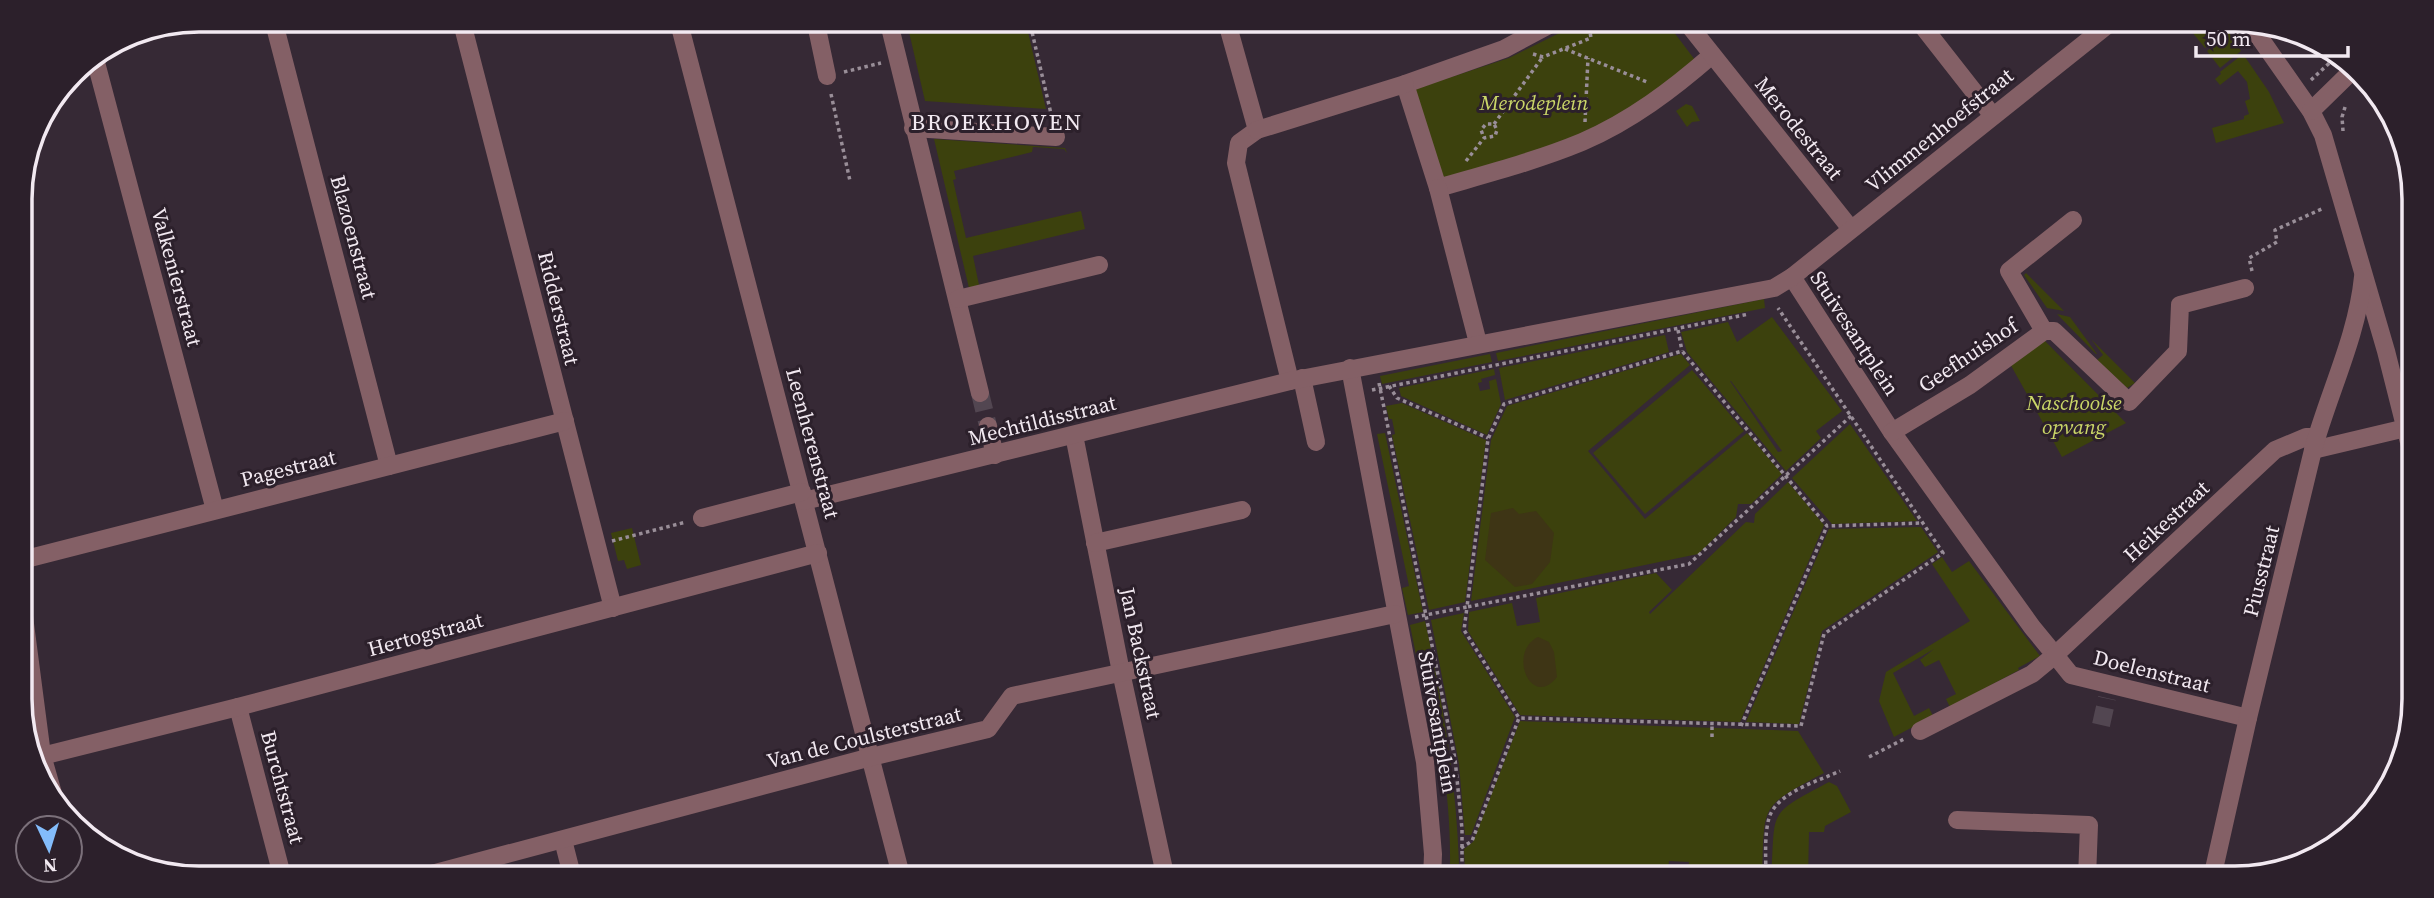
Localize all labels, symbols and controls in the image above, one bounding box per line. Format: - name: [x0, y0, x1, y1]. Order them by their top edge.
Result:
- scale bar: [2196, 14, 2348, 58]
- text: 50 m: [2206, 24, 2251, 53]
- street label: Vlimmenhoefstraat: [1859, 61, 2019, 199]
- street label: Merodestraat: [1748, 70, 1850, 186]
- park label: Merodeplein: [1479, 88, 1588, 117]
- district label: BROEKHOVEN: [911, 106, 1083, 138]
- street label: Blazoenstraat: [324, 172, 384, 302]
- street label: Valkenierstraat: [145, 204, 209, 350]
- street label: Ridderstraat: [531, 248, 587, 368]
- street label: Stuivesantplein: [1804, 265, 1906, 401]
- street label: Geefhuishof: [1913, 310, 2025, 399]
- street label: Leenherenstraat: [779, 364, 847, 522]
- street label: Mechtildisstraat: [965, 388, 1119, 452]
- park label: Naschoolse opvang: [2025, 388, 2122, 441]
- street label: Pagestraat: [237, 442, 339, 494]
- street label: Heikestraat: [2117, 474, 2215, 568]
- street label: Piusstraat: [2236, 522, 2286, 620]
- street label: Jan Backstraat: [1113, 584, 1169, 721]
- street label: Hertogstraat: [364, 605, 486, 663]
- street label: Doelenstraat: [2091, 642, 2214, 700]
- street label: Stuivesantplein: [1411, 649, 1465, 795]
- street label: Van de Coulsterstraat: [764, 699, 964, 775]
- street label: Burchtstraat: [254, 727, 312, 847]
- north arrow: [14, 814, 84, 884]
- text: N: [42, 853, 58, 879]

